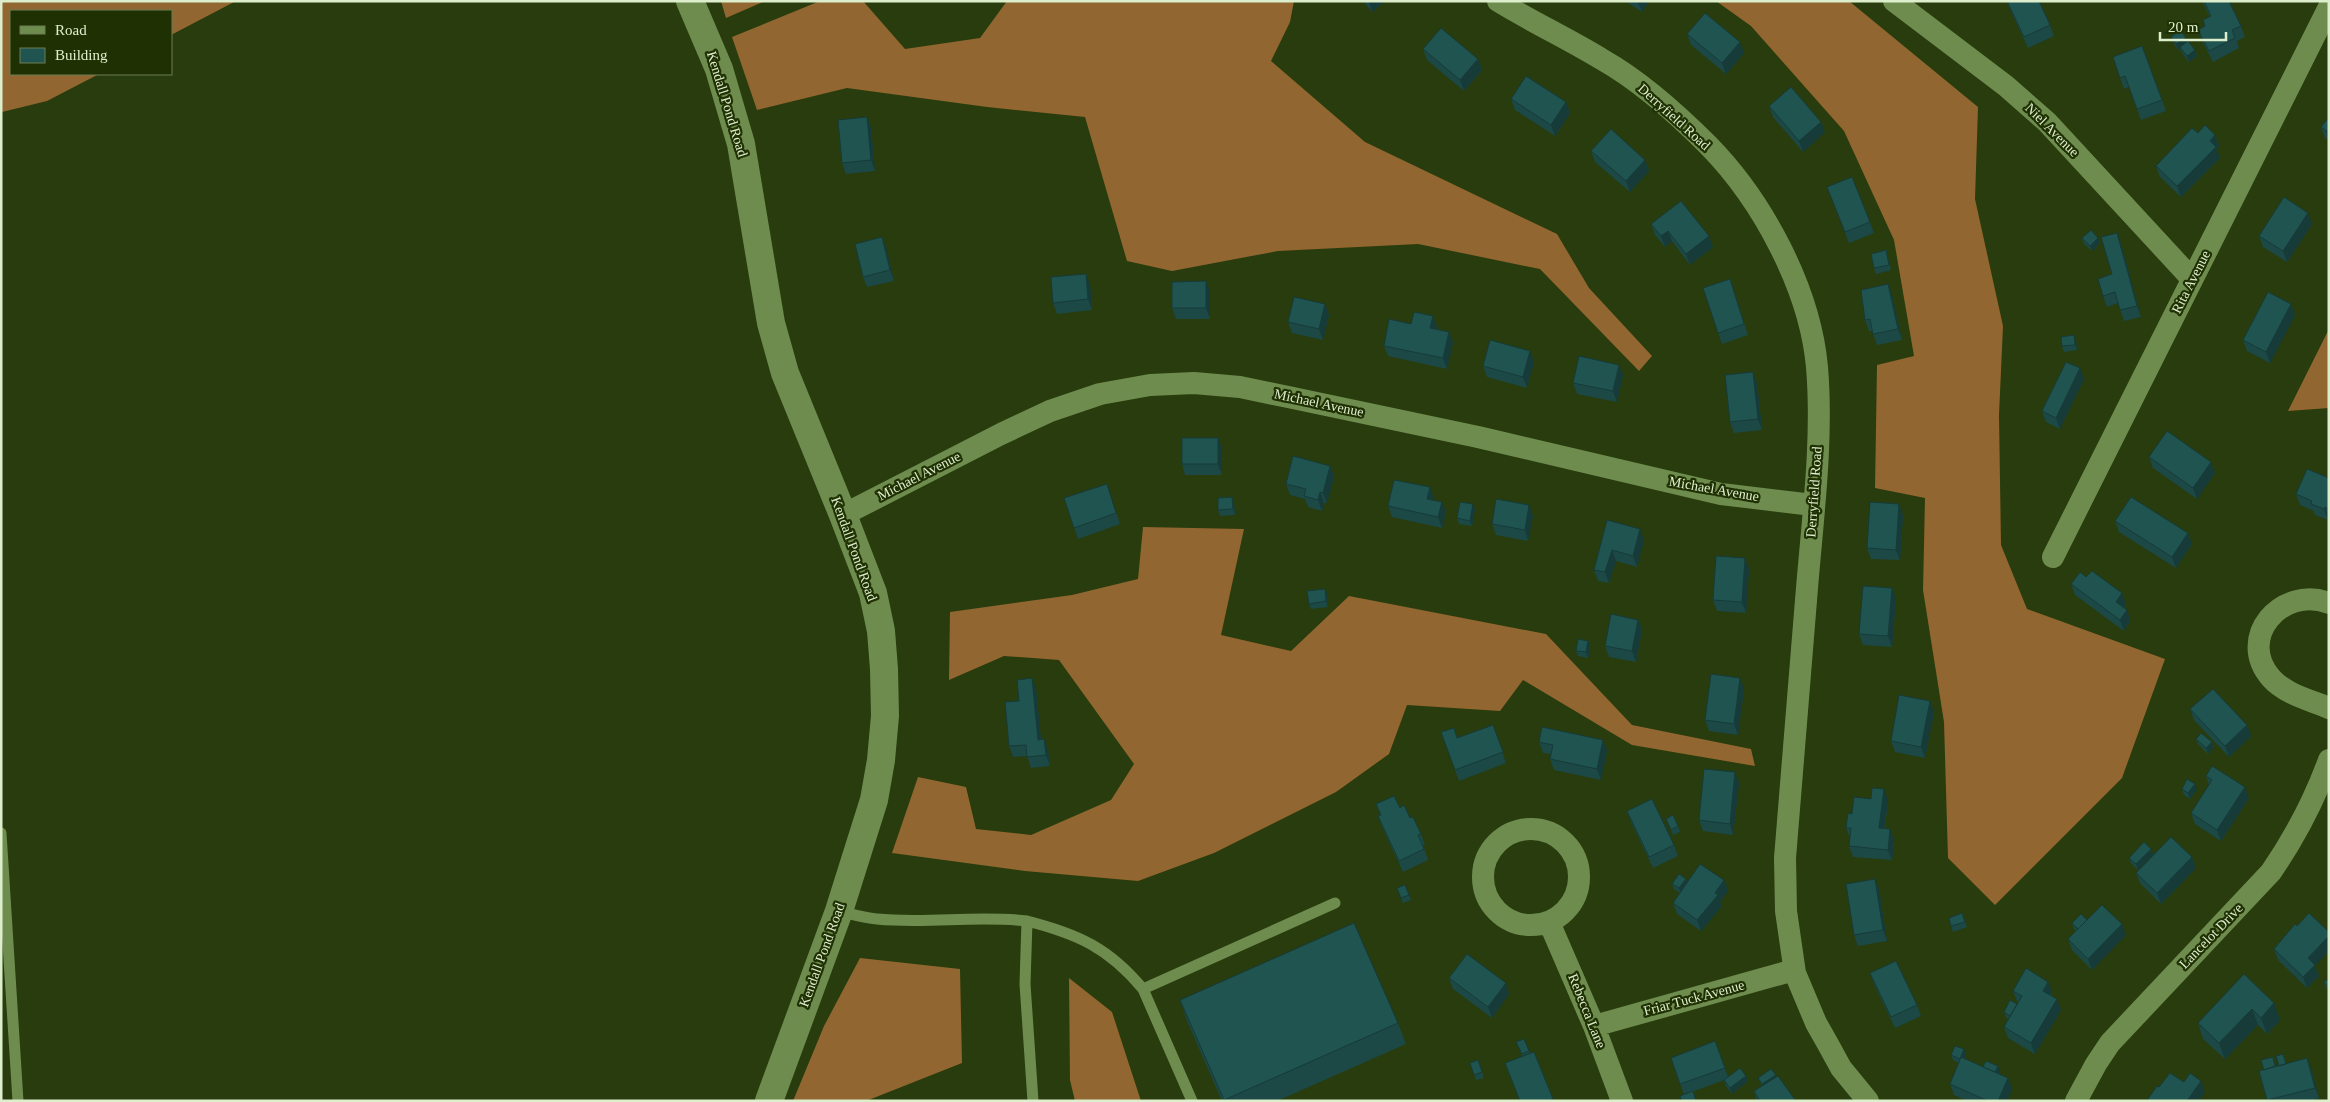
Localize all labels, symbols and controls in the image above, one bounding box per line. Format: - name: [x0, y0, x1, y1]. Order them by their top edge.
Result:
- legend: [10, 10, 172, 75]
- scale bar: [2160, 10, 2226, 42]
- text: 20 m: [2168, 19, 2199, 35]
- text: Road: [55, 22, 87, 38]
- text: Building: [55, 47, 108, 63]
- street label: Kendall Pond Road: [704, 49, 750, 159]
- street label: Derryfield Road: [1635, 81, 1713, 153]
- street label: Niel Avenue: [2022, 100, 2082, 160]
- street label: Rita Avenue: [2169, 248, 2213, 316]
- street label: Michael Avenue: [1273, 386, 1365, 420]
- street label: Derryfield Road: [1803, 446, 1825, 538]
- street label: Michael Avenue: [875, 449, 963, 503]
- street label: Michael Avenue: [1668, 474, 1760, 504]
- street label: Kendall Pond Road: [828, 495, 880, 603]
- street label: Lancelot Drive: [2176, 900, 2246, 972]
- street label: Kendall Pond Road: [796, 901, 848, 1009]
- street label: Rebecca Lane: [1565, 972, 1609, 1050]
- street label: Friar Tuck Avenue: [1642, 977, 1746, 1019]

